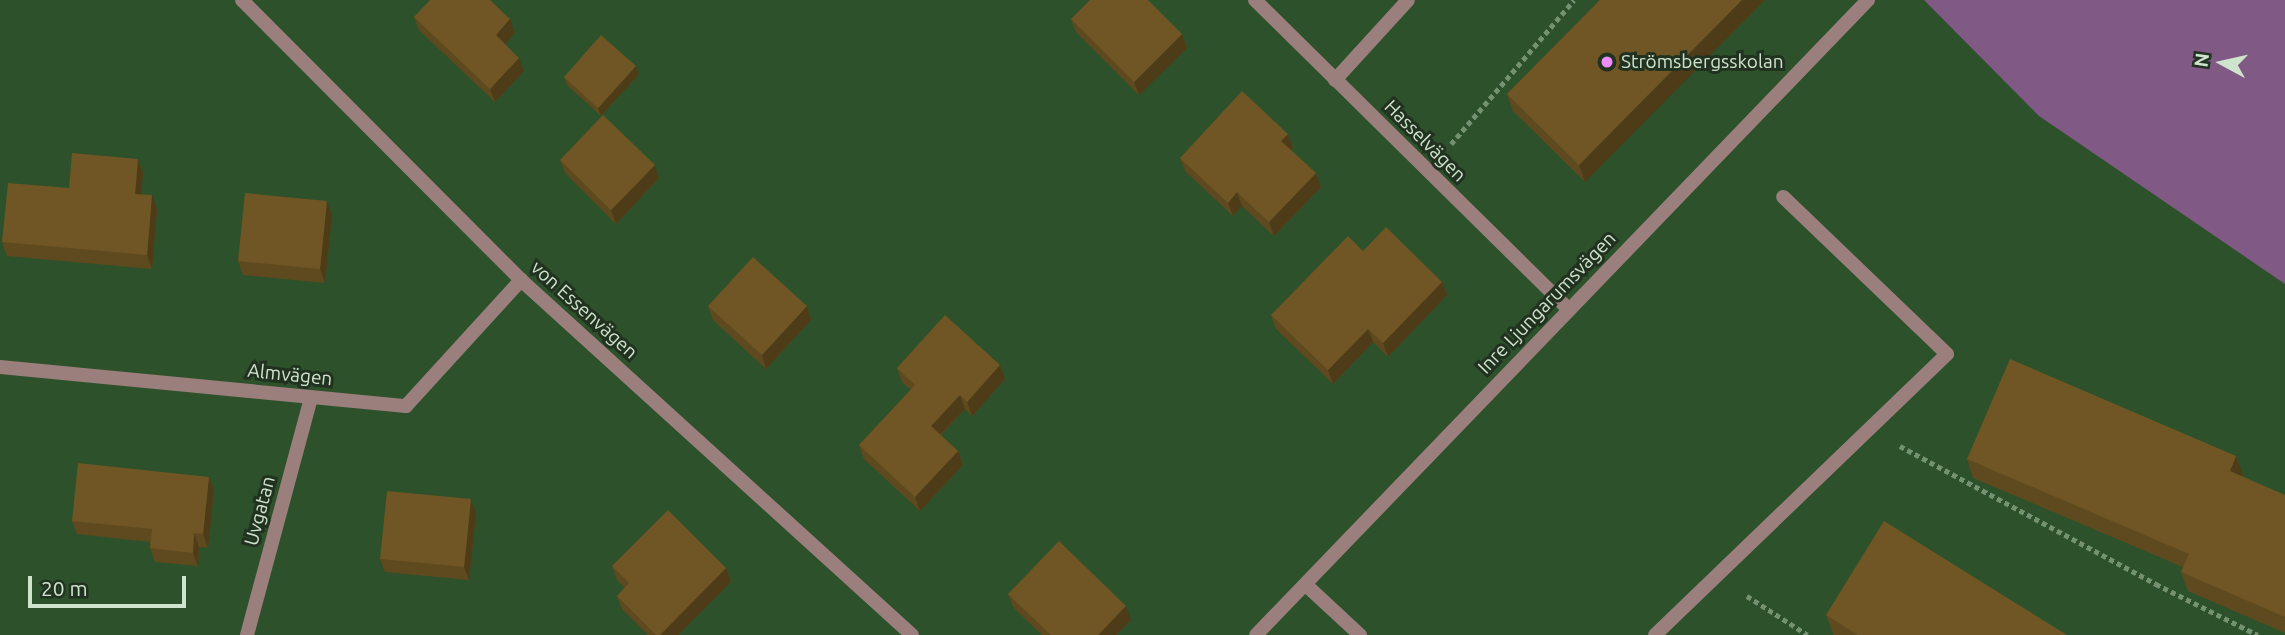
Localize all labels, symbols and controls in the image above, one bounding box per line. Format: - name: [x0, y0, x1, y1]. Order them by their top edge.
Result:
- north arrow: [2187, 28, 2257, 98]
- place label: Strömsbergsskolan: [1621, 51, 1784, 73]
- text: N: [2189, 52, 2213, 69]
- marker: Strömsbergsskolan: [1599, 54, 1615, 70]
- street label: Hasselvägen: [1379, 95, 1471, 187]
- street label: Inre Ljungarumsvägen: [1473, 227, 1621, 379]
- street label: von Essenvägen: [526, 256, 642, 364]
- street label: Almvägen: [247, 359, 333, 391]
- street label: Uvgatan: [240, 474, 280, 548]
- scale bar: [32, 562, 189, 606]
- text: 20 m: [41, 576, 88, 600]

